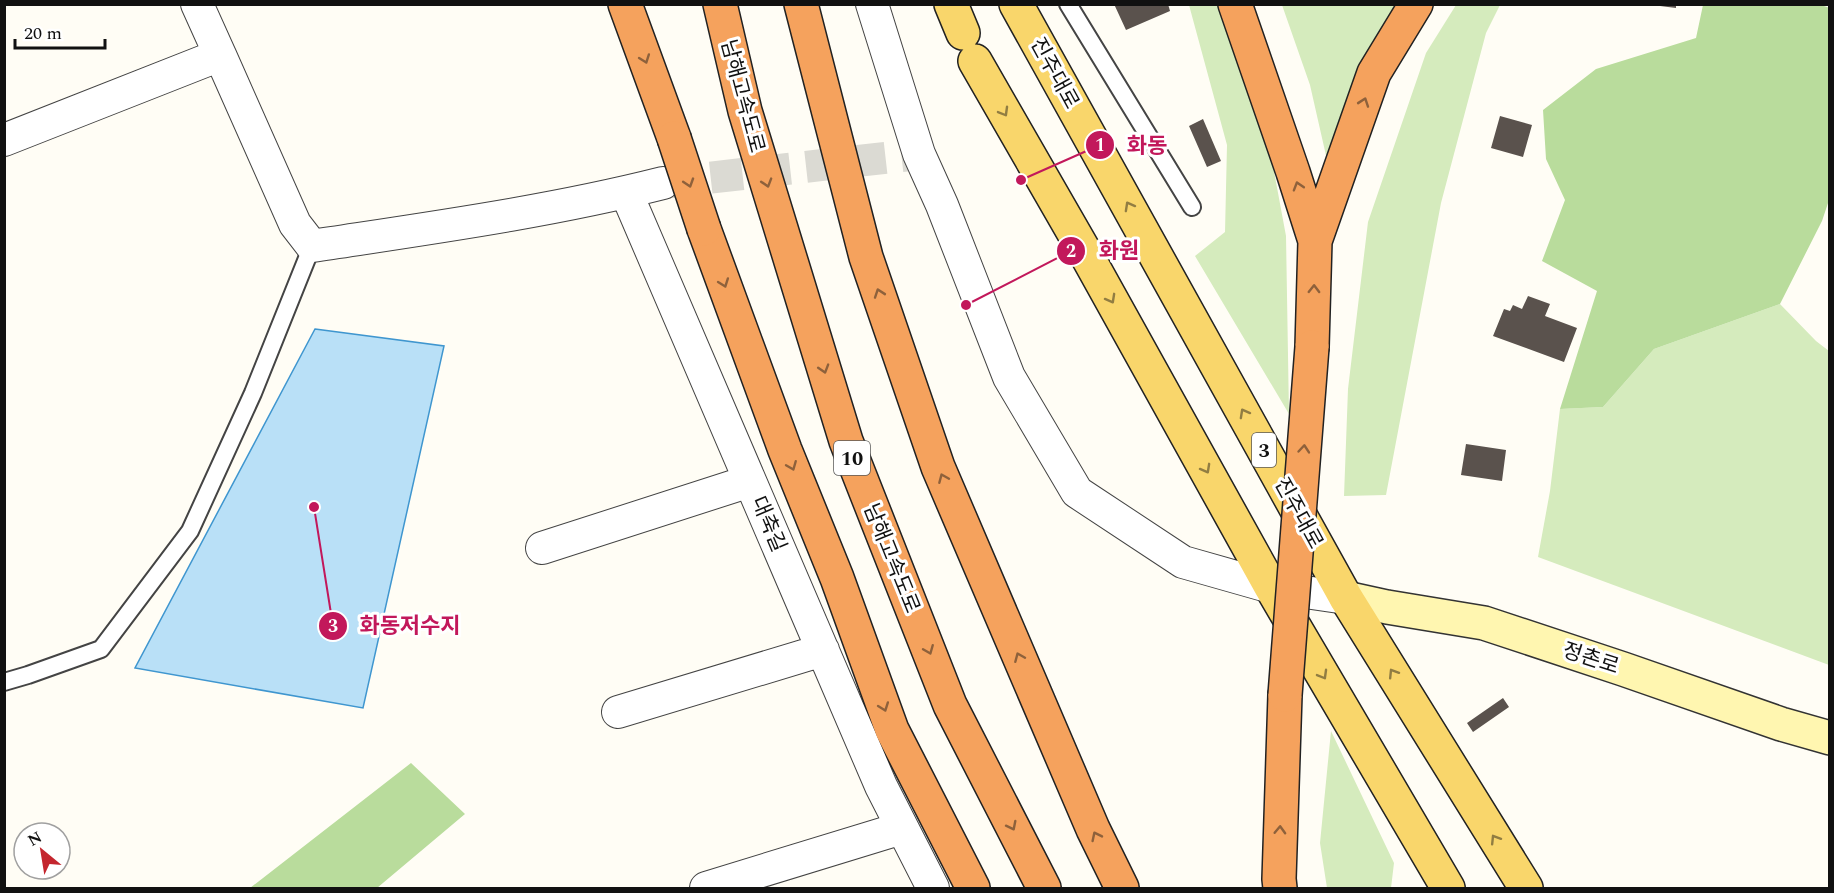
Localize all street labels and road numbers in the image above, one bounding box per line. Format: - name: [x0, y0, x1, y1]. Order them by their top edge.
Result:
- street label: 진주대로: [1021, 32, 1087, 115]
- street label: 남해고속도로: [712, 36, 772, 156]
- road number: 3: [1252, 433, 1276, 467]
- road number: 10: [834, 441, 870, 475]
- street label: 진주대로: [1265, 472, 1331, 555]
- street label: 대축길: [742, 491, 794, 557]
- street label: 남해고속도로: [855, 499, 928, 618]
- street label: 정촌로: [1558, 635, 1623, 683]

